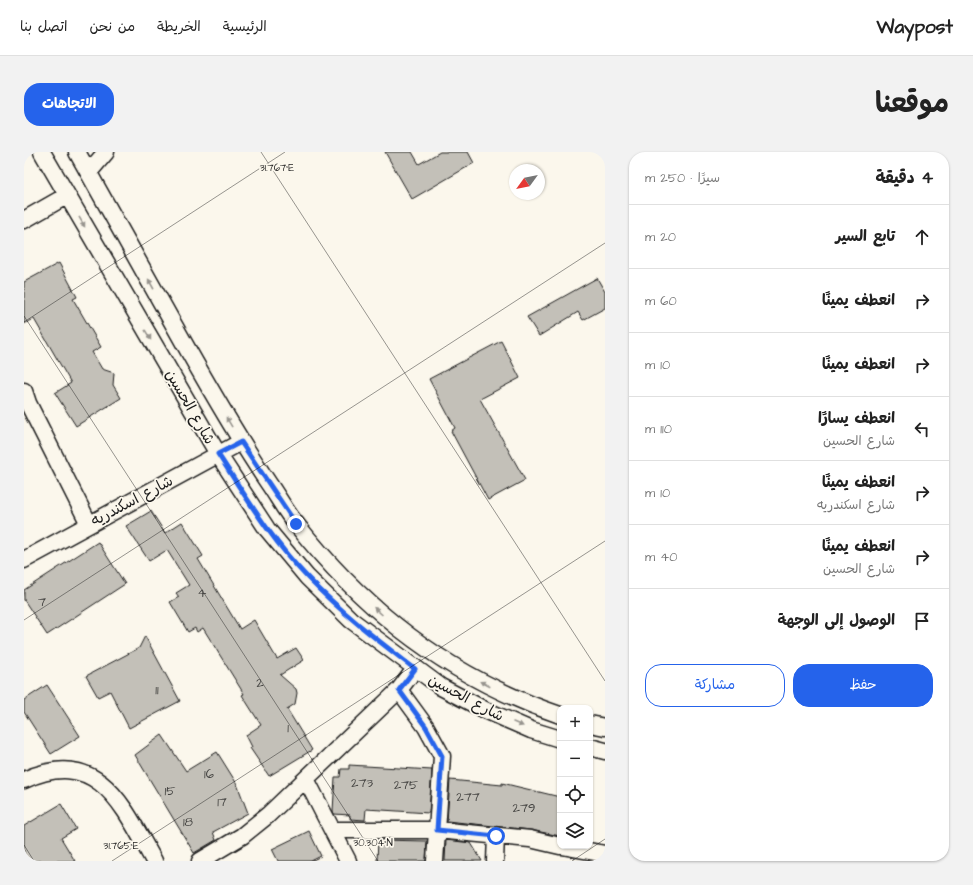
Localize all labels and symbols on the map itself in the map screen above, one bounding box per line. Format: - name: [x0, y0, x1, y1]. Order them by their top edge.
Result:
- text: 31.767°E: [260, 161, 294, 175]
- north arrow: [509, 164, 545, 200]
- one-way arrow: [78, 216, 85, 228]
- one-way arrow: [148, 278, 155, 290]
- one-way arrow: [144, 329, 151, 340]
- street label: شارع الحسين: [160, 366, 220, 448]
- one-way arrow: [225, 416, 232, 428]
- street label: شارع اسكندريه: [87, 471, 177, 531]
- route end: [287, 515, 305, 533]
- house number: 4: [198, 584, 207, 602]
- house number: 7: [38, 593, 46, 611]
- one-way arrow: [373, 606, 383, 616]
- street label: شارع الحسين: [424, 669, 508, 727]
- house number: 2: [256, 674, 264, 692]
- house number: 11: [155, 681, 159, 699]
- one-way arrow: [479, 681, 491, 687]
- house number: 1: [287, 719, 289, 737]
- one-way arrow: [512, 721, 523, 727]
- house number: 16: [204, 765, 214, 783]
- house number: 273: [351, 774, 373, 792]
- house number: 275: [394, 776, 418, 794]
- house number: 15: [165, 782, 175, 800]
- house number: 277: [456, 788, 480, 806]
- house number: 17: [217, 793, 227, 811]
- house number: 279: [513, 799, 535, 817]
- house number: 18: [183, 813, 194, 831]
- route start: [487, 827, 505, 845]
- text: 30.304°N: [353, 836, 393, 850]
- text: 31.765°E: [103, 839, 139, 853]

